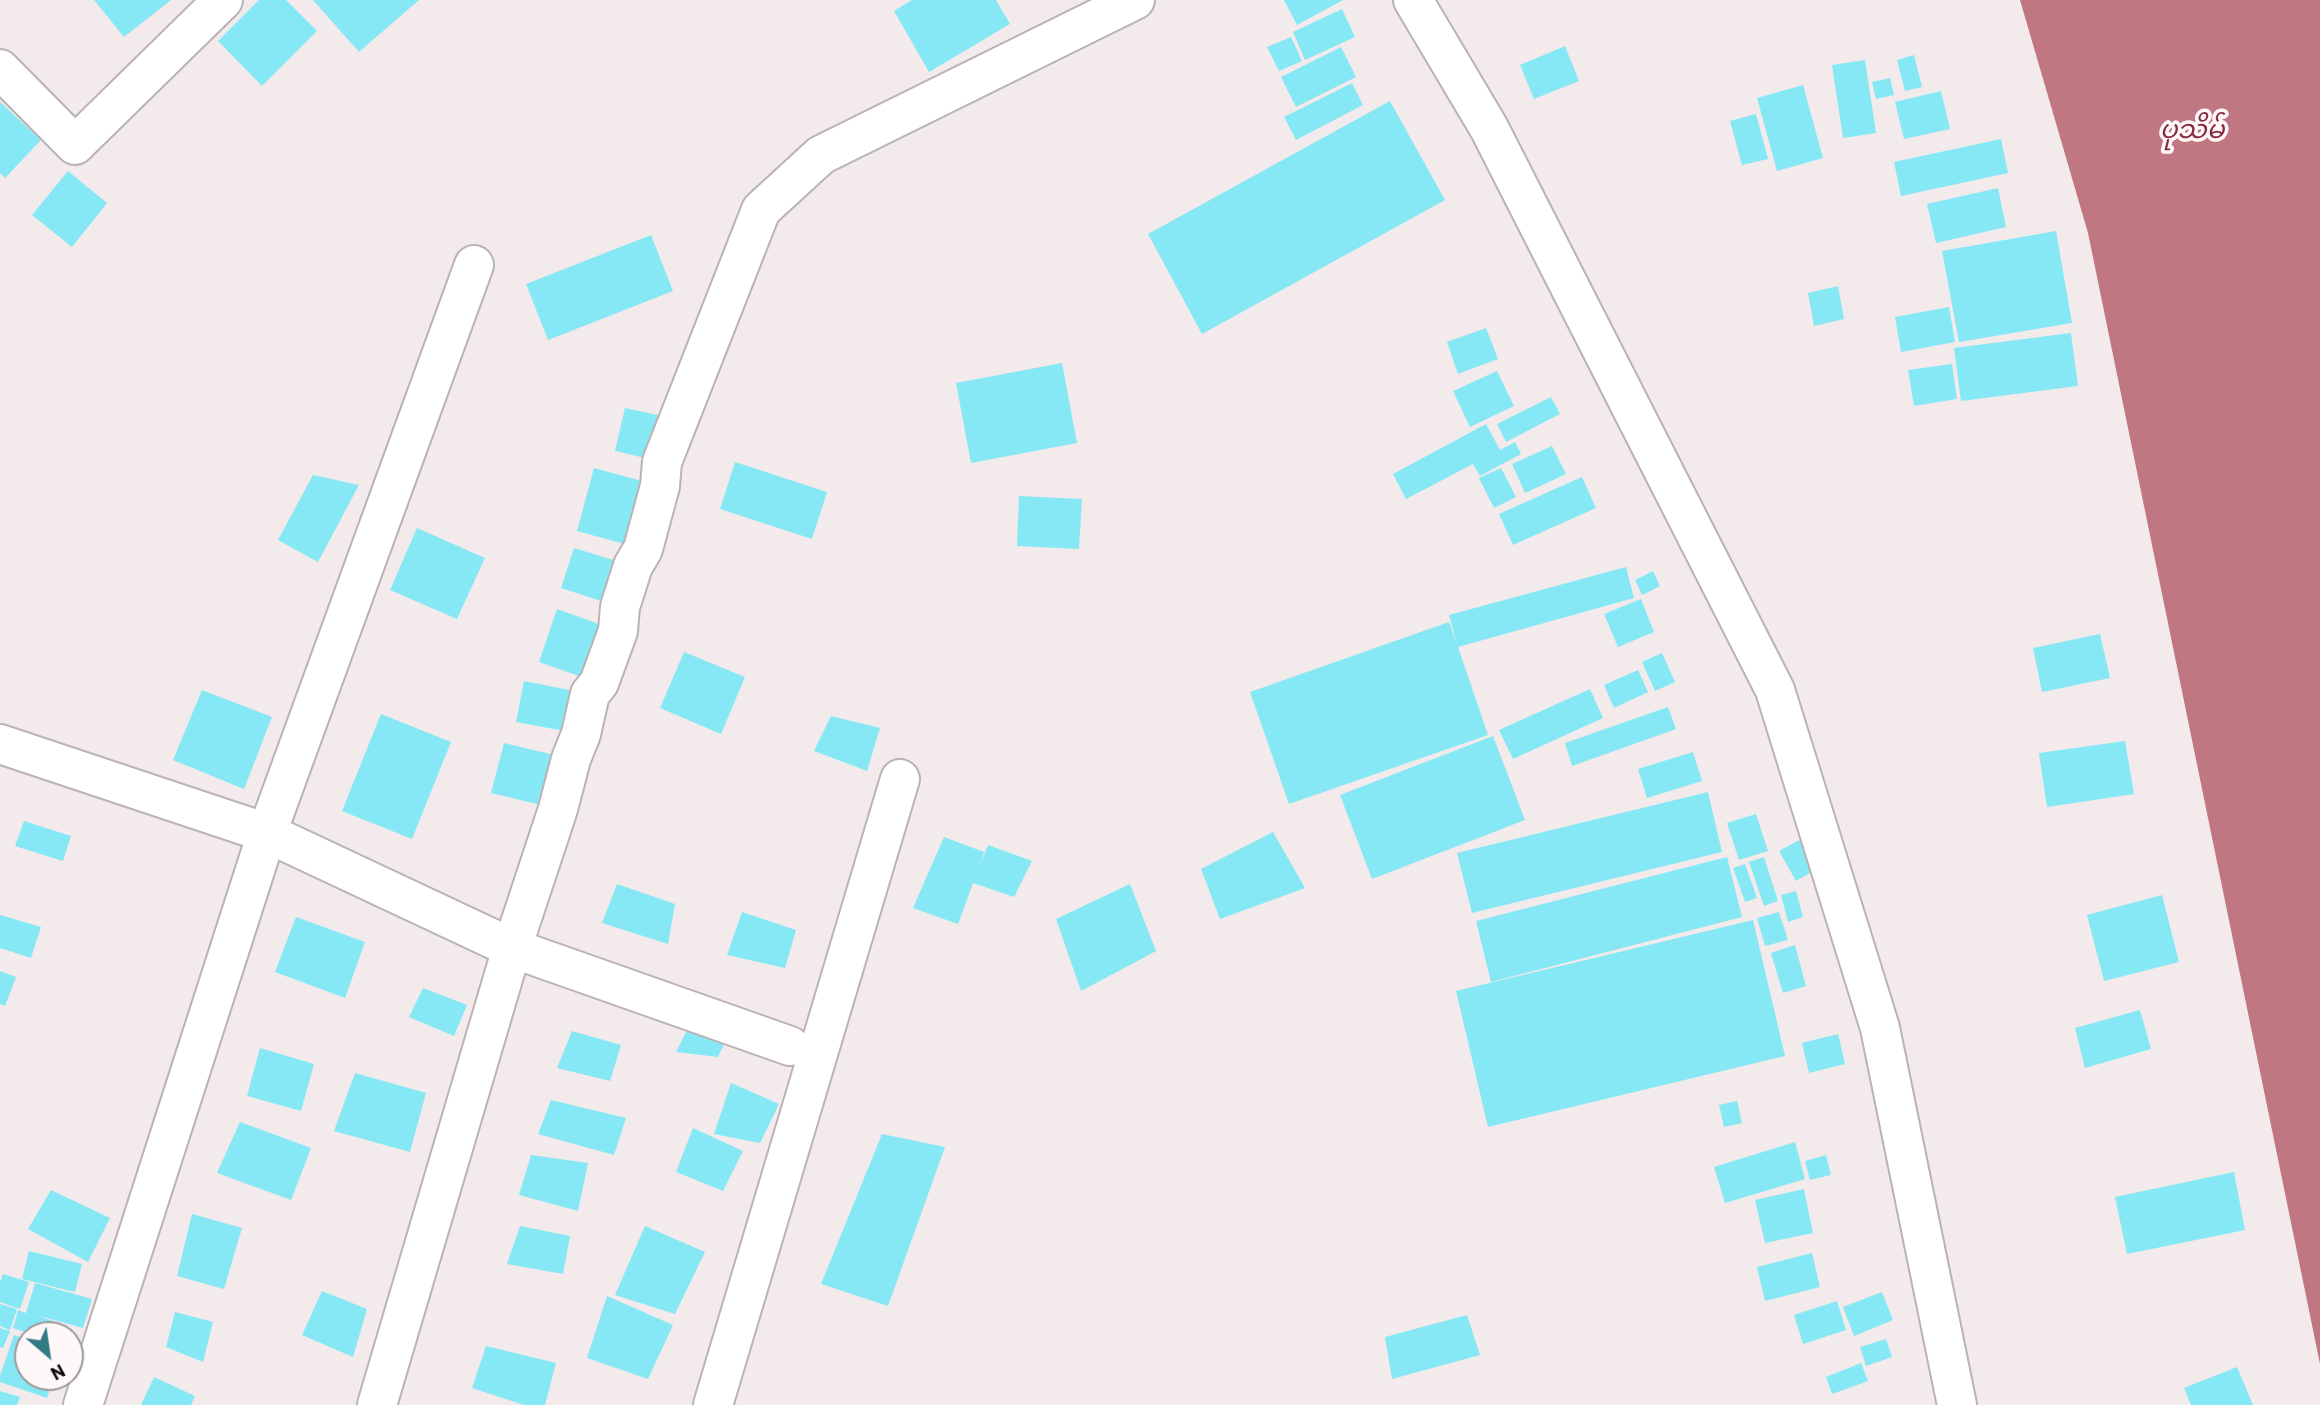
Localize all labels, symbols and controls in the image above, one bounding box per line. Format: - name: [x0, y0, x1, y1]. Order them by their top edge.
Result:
- water label: ပုသိမ်: [2160, 113, 2224, 145]
- north arrow: [14, 1321, 84, 1391]
- text: N: [47, 1360, 70, 1386]

